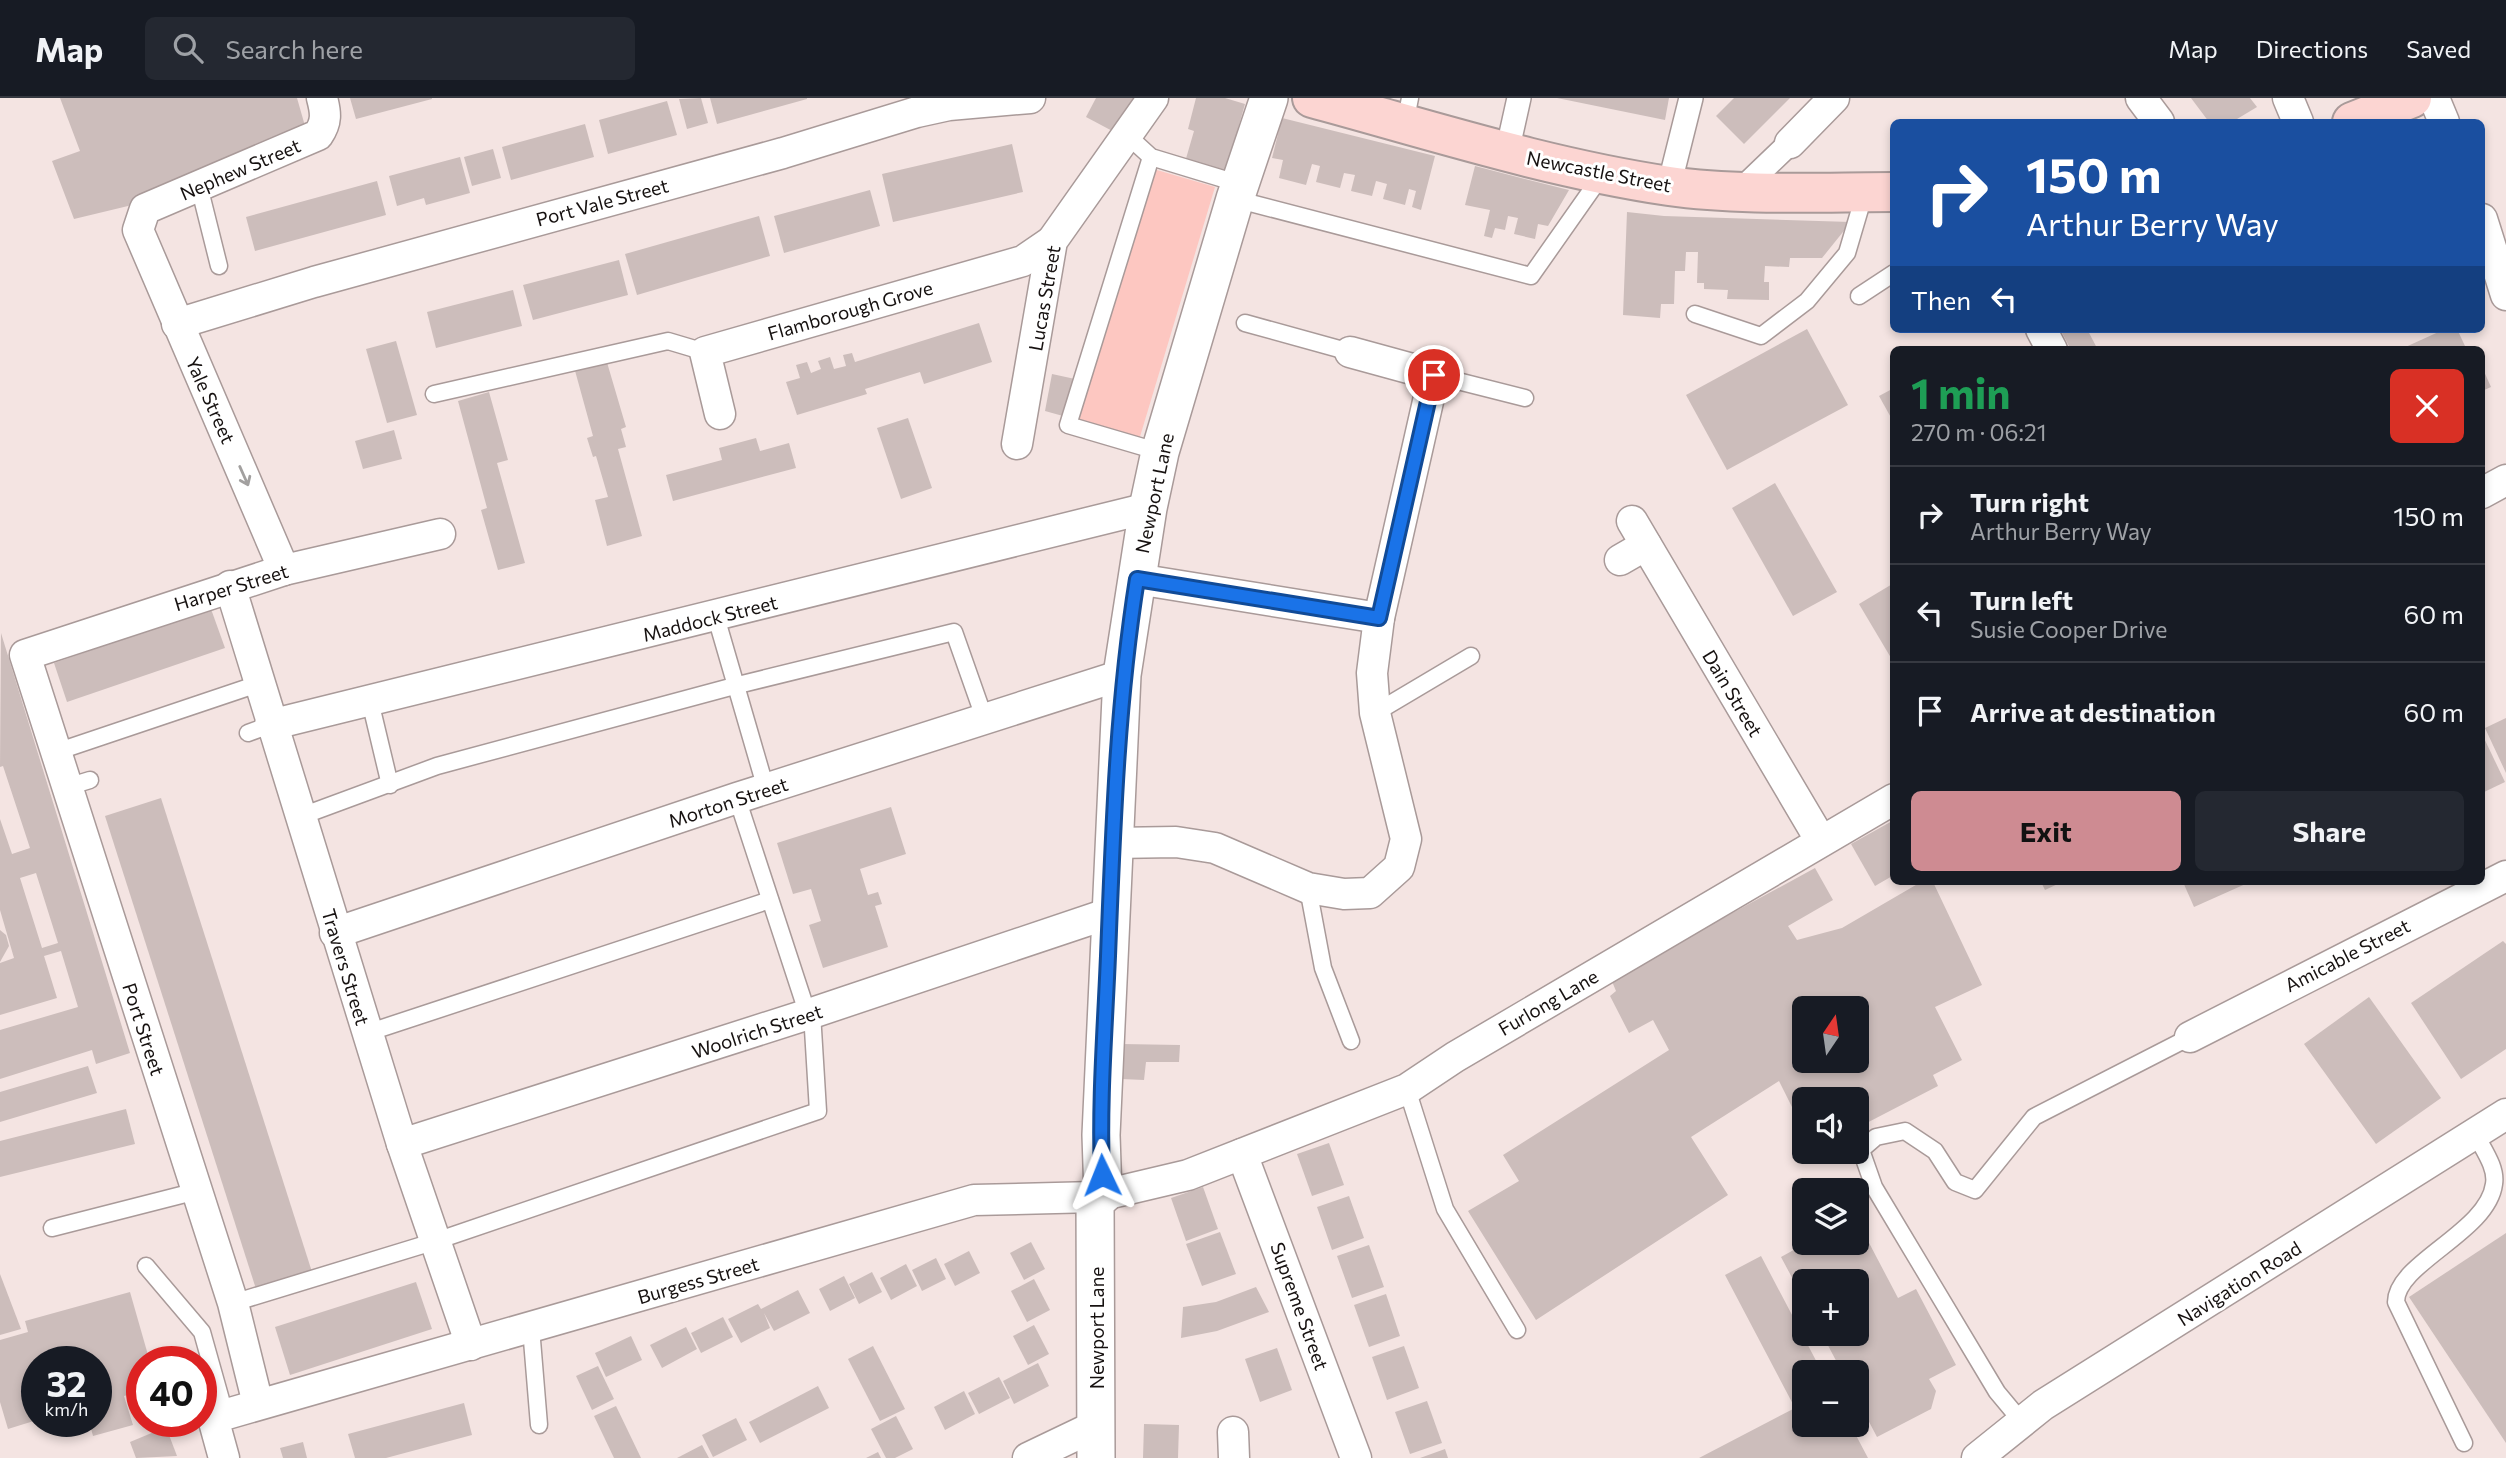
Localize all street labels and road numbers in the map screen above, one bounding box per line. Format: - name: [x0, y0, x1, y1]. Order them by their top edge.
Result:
- street label: Nephew Street: [176, 133, 304, 205]
- street label: Newcastle Street: [1525, 146, 1673, 196]
- street label: Port Vale Street: [533, 173, 671, 231]
- street label: Lucas Street: [1023, 243, 1065, 353]
- street label: Flamborough Grove: [765, 275, 935, 345]
- street label: Yale Street: [182, 353, 240, 447]
- street label: Newport Lane: [1130, 431, 1178, 555]
- street label: Harper Street: [171, 559, 291, 615]
- street label: Maddock Street: [640, 590, 780, 646]
- street label: Dain Street: [1698, 645, 1768, 741]
- street label: Morton Street: [665, 772, 791, 832]
- street label: Travers Street: [317, 906, 375, 1028]
- street label: Amicable Street: [2281, 913, 2414, 996]
- street label: Furlong Lane: [1494, 964, 1602, 1040]
- street label: Port Street: [118, 980, 170, 1078]
- street label: Woolrich Street: [689, 999, 825, 1063]
- street label: Navigation Road: [2173, 1236, 2305, 1330]
- street label: Supreme Street: [1266, 1239, 1334, 1373]
- street label: Burgess Street: [635, 1252, 762, 1308]
- street label: Newport Lane: [1085, 1267, 1108, 1389]

